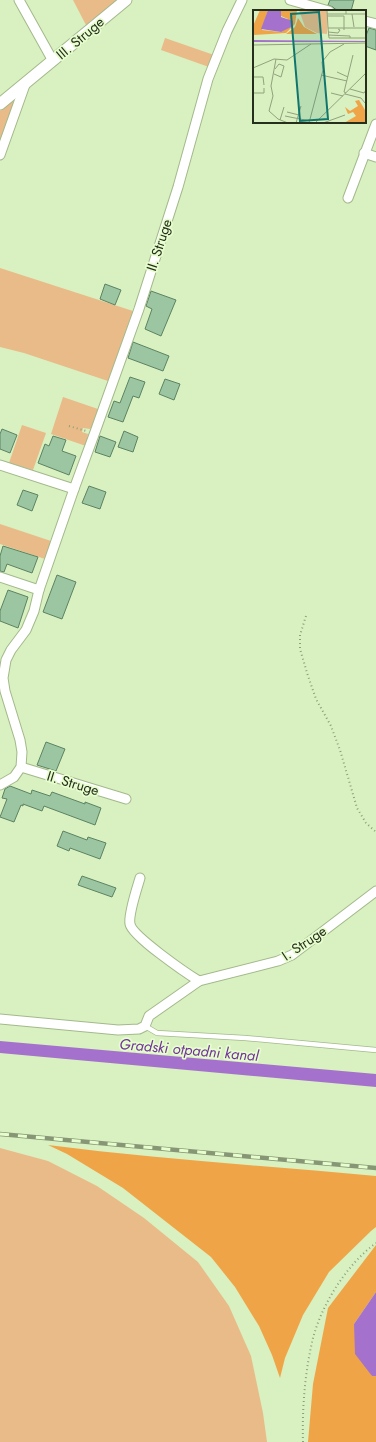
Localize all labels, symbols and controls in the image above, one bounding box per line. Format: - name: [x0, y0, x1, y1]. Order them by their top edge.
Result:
- inset map: [253, 10, 366, 123]
- street label: III. Struge: [52, 12, 108, 64]
- street label: II. Struge: [141, 216, 177, 274]
- street label: II. Struge: [44, 766, 102, 800]
- street label: I. Struge: [278, 921, 330, 965]
- water label: Gradski otpadni kanal: [118, 1033, 260, 1067]

